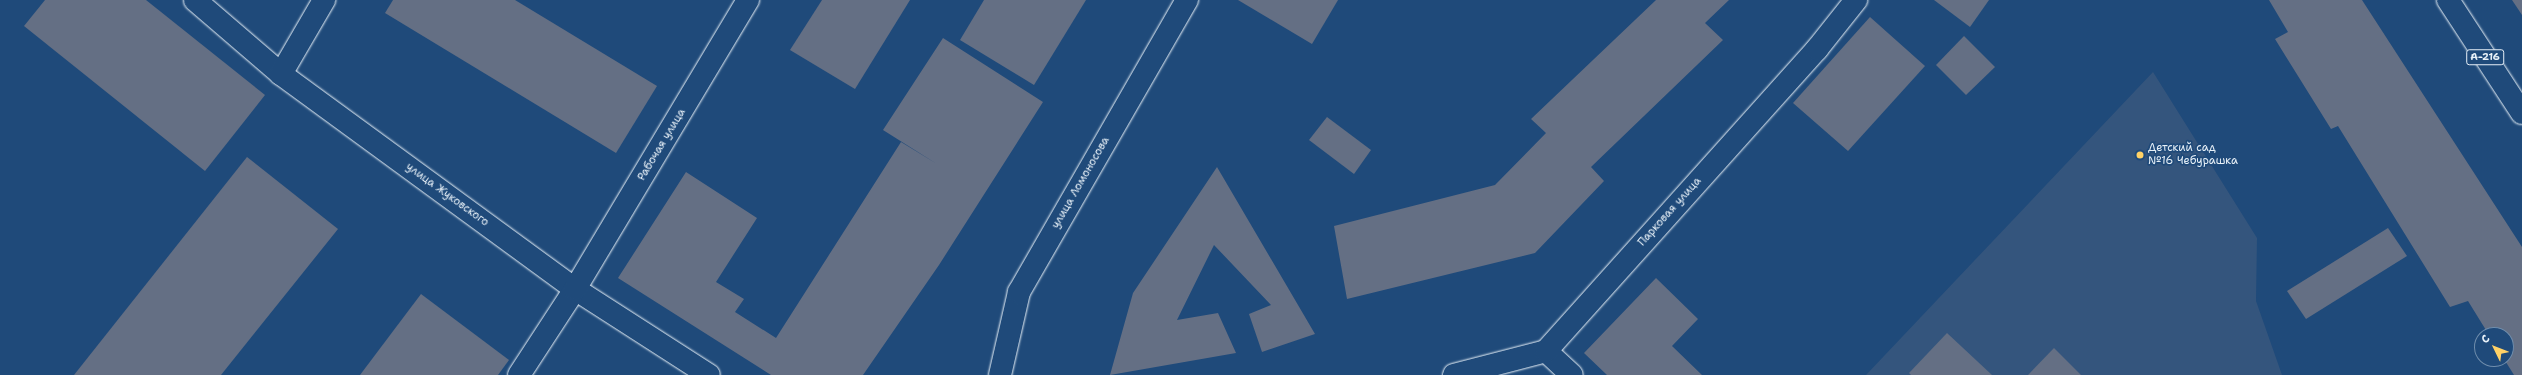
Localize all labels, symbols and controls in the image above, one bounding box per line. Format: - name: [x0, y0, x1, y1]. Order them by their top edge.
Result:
- road number: А-216: [2466, 49, 2504, 65]
- street label: Рабочая улица: [635, 107, 689, 183]
- street label: улица Ломоносова: [1049, 135, 1113, 231]
- place label: Детский сад №16 Чебурашка: [2148, 142, 2238, 168]
- marker: Детский сад №16 Чебурашка: [2135, 150, 2145, 160]
- street label: улица Жуковского: [403, 161, 491, 229]
- street label: Парковая улица: [1636, 175, 1704, 249]
- north arrow: [2474, 327, 2514, 367]
- text: С: [2478, 332, 2493, 347]

